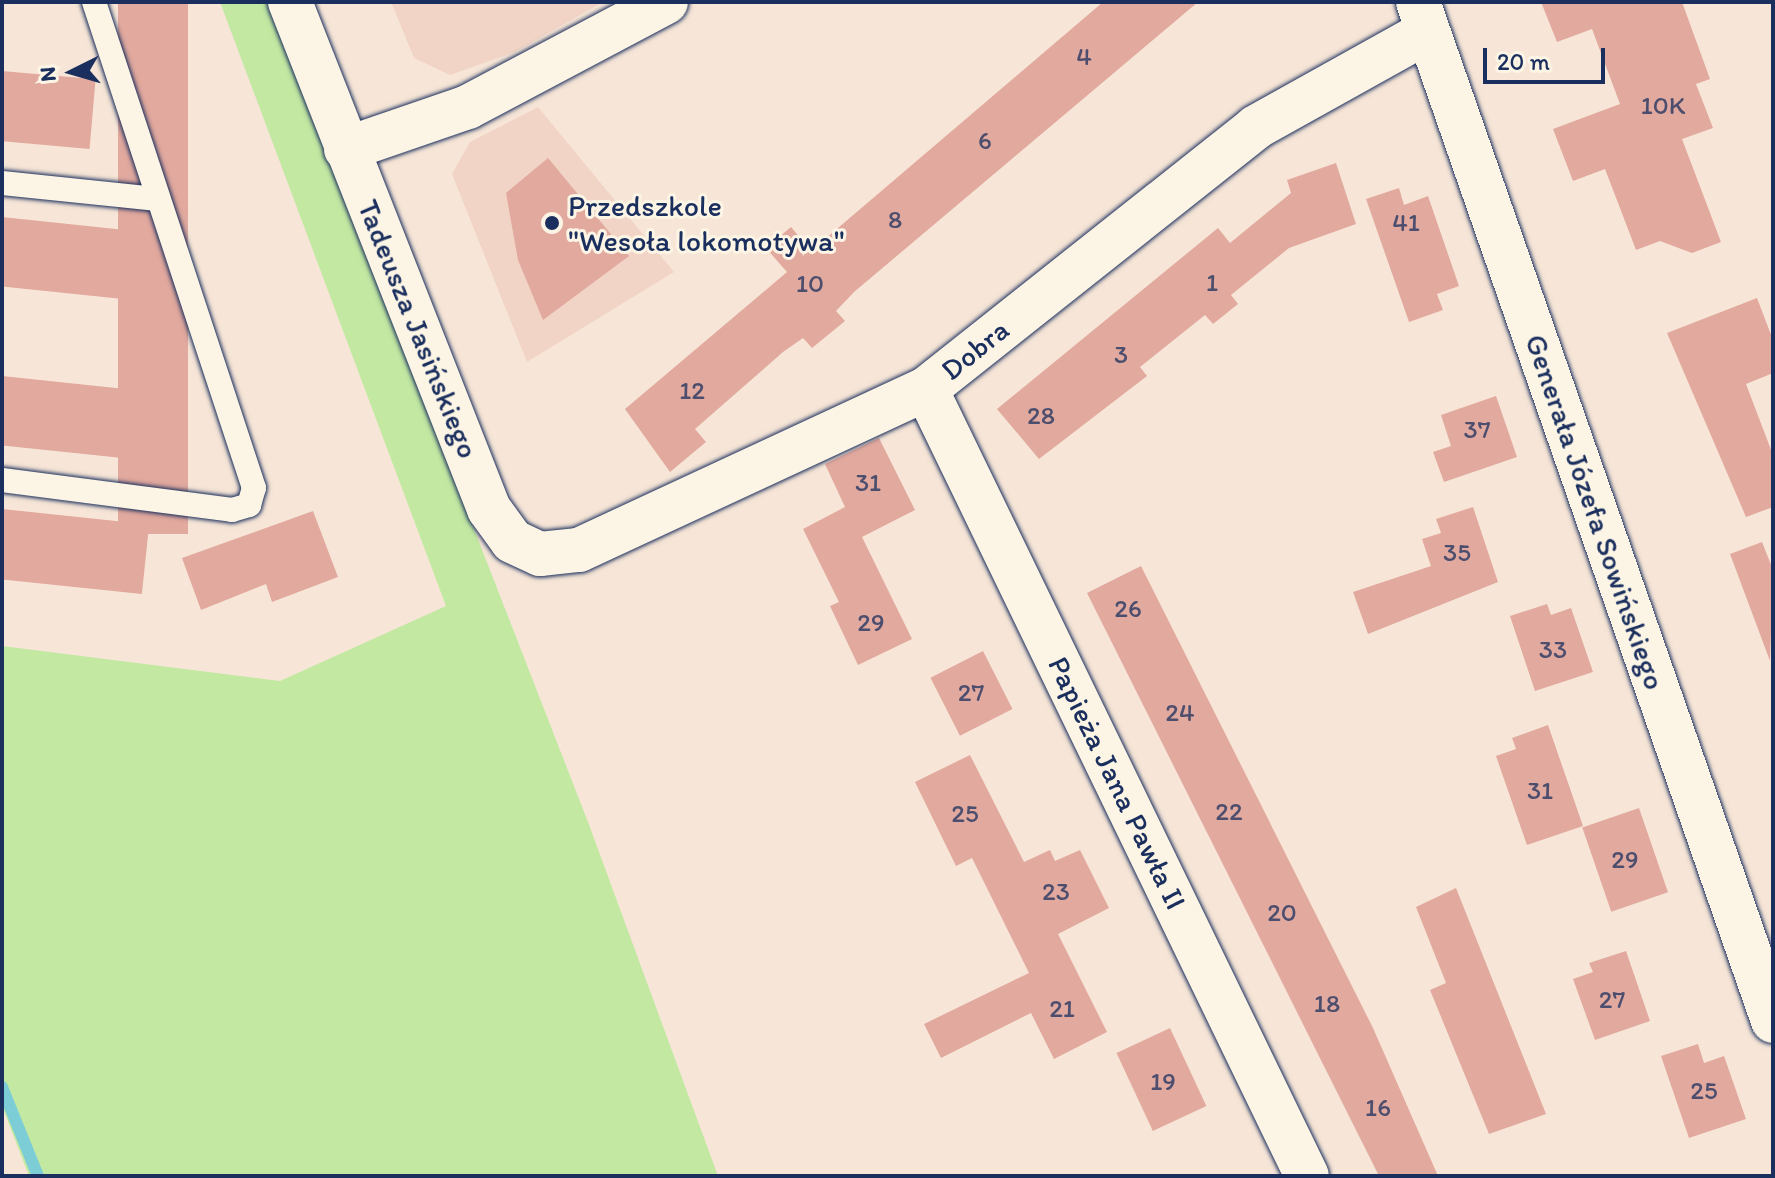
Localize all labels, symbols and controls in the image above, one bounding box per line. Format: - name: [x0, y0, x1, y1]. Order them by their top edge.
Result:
- north arrow: [32, 32, 112, 112]
- scale bar: [1487, 32, 1609, 82]
- house number: 4: [1076, 41, 1092, 73]
- text: 20 m: [1497, 47, 1550, 76]
- text: N: [33, 66, 62, 83]
- house number: 10K: [1641, 90, 1685, 122]
- house number: 6: [978, 125, 992, 157]
- place label: Przedszkole "Wesoła lokomotywa": [568, 188, 845, 258]
- street label: Tadeusza Jasińskiego: [350, 194, 486, 464]
- house number: 8: [888, 204, 902, 236]
- house number: 41: [1392, 207, 1420, 239]
- marker: Przedszkole "Wesoła lokomotywa": [543, 214, 561, 232]
- house number: 1: [1206, 267, 1218, 299]
- house number: 10: [796, 268, 824, 300]
- street label: Dobra: [934, 312, 1016, 388]
- street label: Generała Józefa Sowińskiego: [1517, 330, 1673, 694]
- house number: 3: [1114, 339, 1128, 371]
- house number: 12: [679, 375, 705, 407]
- house number: 28: [1027, 400, 1055, 432]
- house number: 37: [1463, 414, 1491, 446]
- house number: 31: [855, 467, 881, 499]
- house number: 35: [1443, 537, 1471, 569]
- house number: 26: [1114, 593, 1142, 625]
- house number: 29: [857, 607, 885, 639]
- house number: 33: [1539, 634, 1567, 666]
- street label: Papieża Jana Pawła II: [1040, 651, 1194, 915]
- house number: 27: [958, 677, 984, 709]
- house number: 24: [1165, 697, 1195, 729]
- house number: 31: [1527, 775, 1553, 807]
- house number: 22: [1215, 796, 1243, 828]
- house number: 25: [951, 798, 979, 830]
- house number: 29: [1611, 844, 1639, 876]
- house number: 23: [1042, 876, 1070, 908]
- house number: 20: [1267, 897, 1297, 929]
- house number: 27: [1599, 984, 1625, 1016]
- house number: 18: [1314, 988, 1340, 1020]
- house number: 21: [1049, 993, 1075, 1025]
- house number: 19: [1150, 1066, 1176, 1098]
- house number: 25: [1690, 1075, 1718, 1107]
- house number: 16: [1365, 1092, 1391, 1124]

